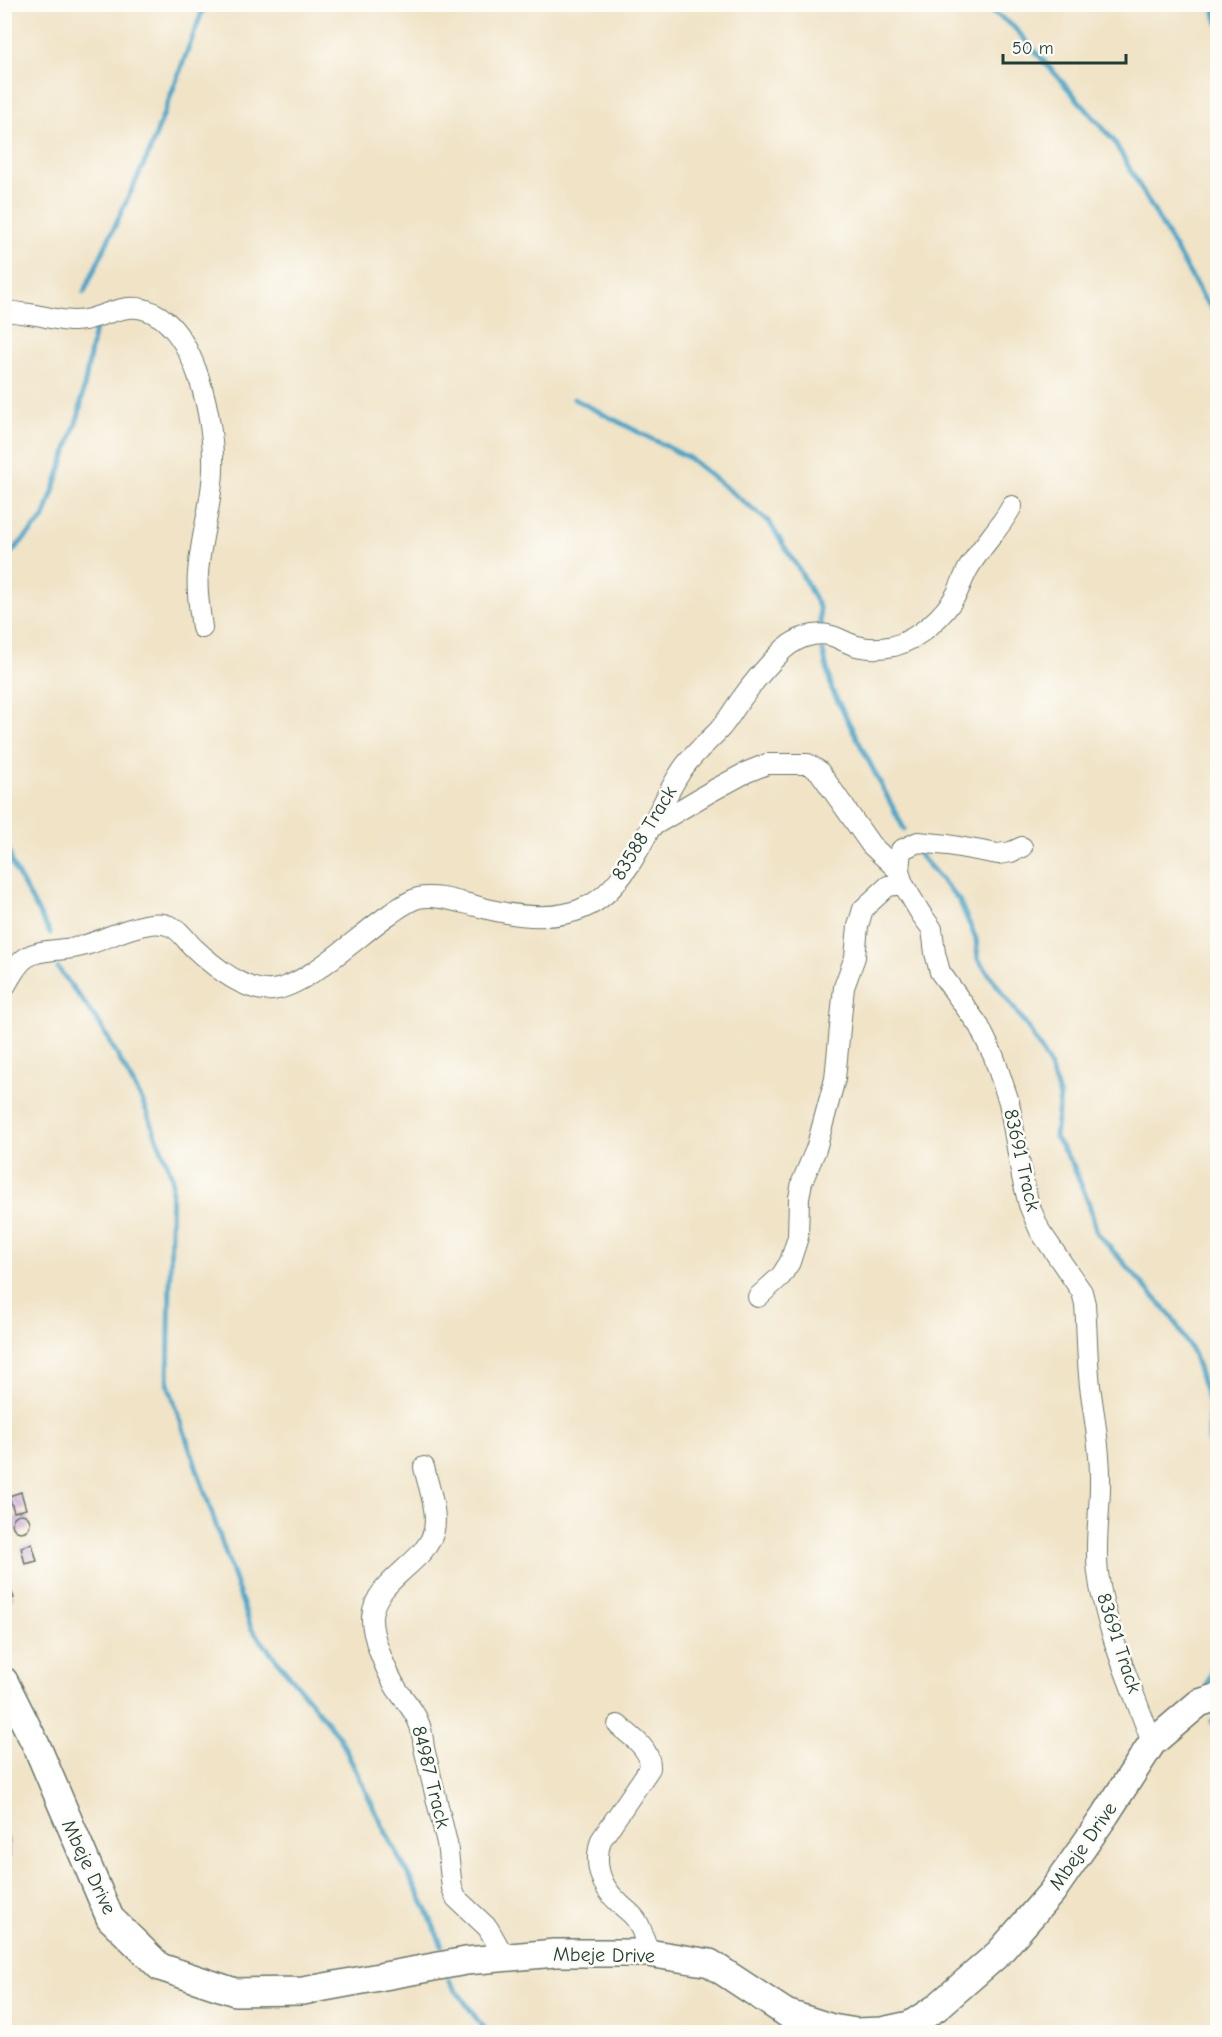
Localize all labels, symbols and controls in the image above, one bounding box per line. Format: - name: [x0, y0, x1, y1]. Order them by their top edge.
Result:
- scale bar: [1003, 27, 1126, 65]
- text: 50 m: [1012, 38, 1054, 59]
- street label: 83588 Track: [607, 781, 681, 884]
- street label: 83691 Track: [999, 1107, 1045, 1214]
- street label: 83691 Track: [1092, 1590, 1146, 1696]
- street label: 84987 Track: [407, 1723, 455, 1831]
- street label: Mbeje Drive: [1044, 1798, 1122, 1894]
- street label: Mbeje Drive: [57, 1816, 121, 1918]
- street label: Mbeje Drive: [553, 1943, 655, 1967]

